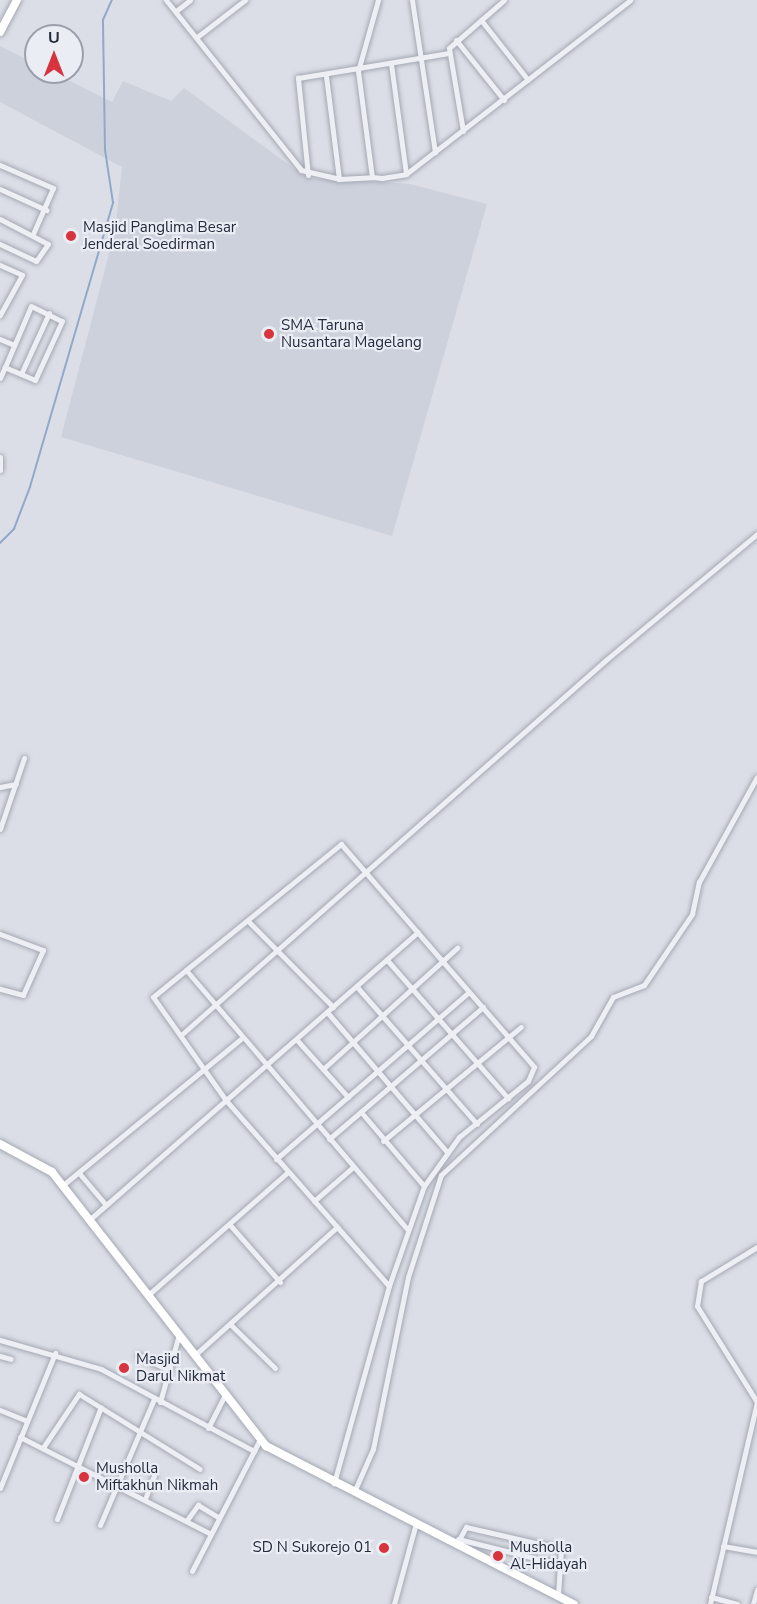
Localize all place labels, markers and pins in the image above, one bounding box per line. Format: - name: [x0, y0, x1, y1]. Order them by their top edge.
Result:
- place label: Masjid Panglima Besar Jenderal Soedirman: [83, 218, 236, 253]
- marker: Masjid Panglima Besar Jenderal Soedirman: [64, 229, 78, 243]
- place label: SMA Taruna Nusantara Magelang: [281, 316, 422, 351]
- marker: SMA Taruna Nusantara Magelang: [262, 327, 276, 341]
- place label: Masjid Darul Nikmat: [136, 1350, 225, 1385]
- marker: Masjid Darul Nikmat: [117, 1361, 131, 1375]
- place label: Musholla Miftakhun Nikmah: [96, 1459, 218, 1494]
- marker: Musholla Miftakhun Nikmah: [77, 1470, 91, 1484]
- place label: Musholla Al-Hidayah: [510, 1538, 587, 1573]
- place label: SD N Sukorejo 01: [253, 1539, 372, 1557]
- marker: SD N Sukorejo 01: [377, 1541, 391, 1555]
- marker: Musholla Al-Hidayah: [491, 1549, 505, 1563]

